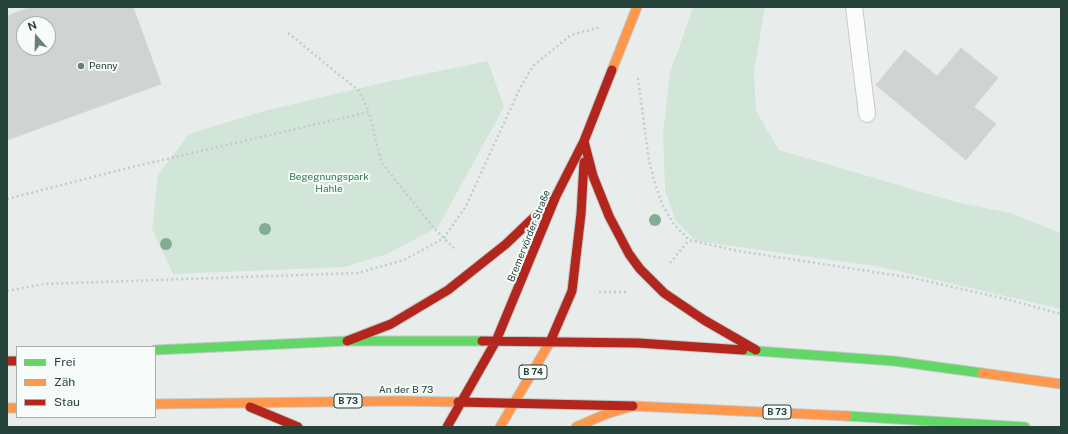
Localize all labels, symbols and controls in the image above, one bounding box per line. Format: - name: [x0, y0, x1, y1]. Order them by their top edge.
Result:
- north arrow: [16, 16, 56, 56]
- text: N: [26, 19, 38, 33]
- place label: Penny: [89, 60, 118, 72]
- marker: Penny: [76, 61, 86, 71]
- park label: Begegnungspark Hahle: [289, 171, 369, 194]
- street label: Bremervörder Straße: [505, 188, 553, 284]
- legend: [16, 346, 156, 418]
- text: Frei: [54, 355, 76, 369]
- road number: B 74: [519, 365, 547, 379]
- text: Zäh: [54, 375, 75, 389]
- street label: An der B 73: [379, 384, 433, 396]
- road number: B 73: [334, 394, 362, 408]
- text: Stau: [54, 395, 80, 409]
- road number: B 73: [763, 405, 791, 419]

